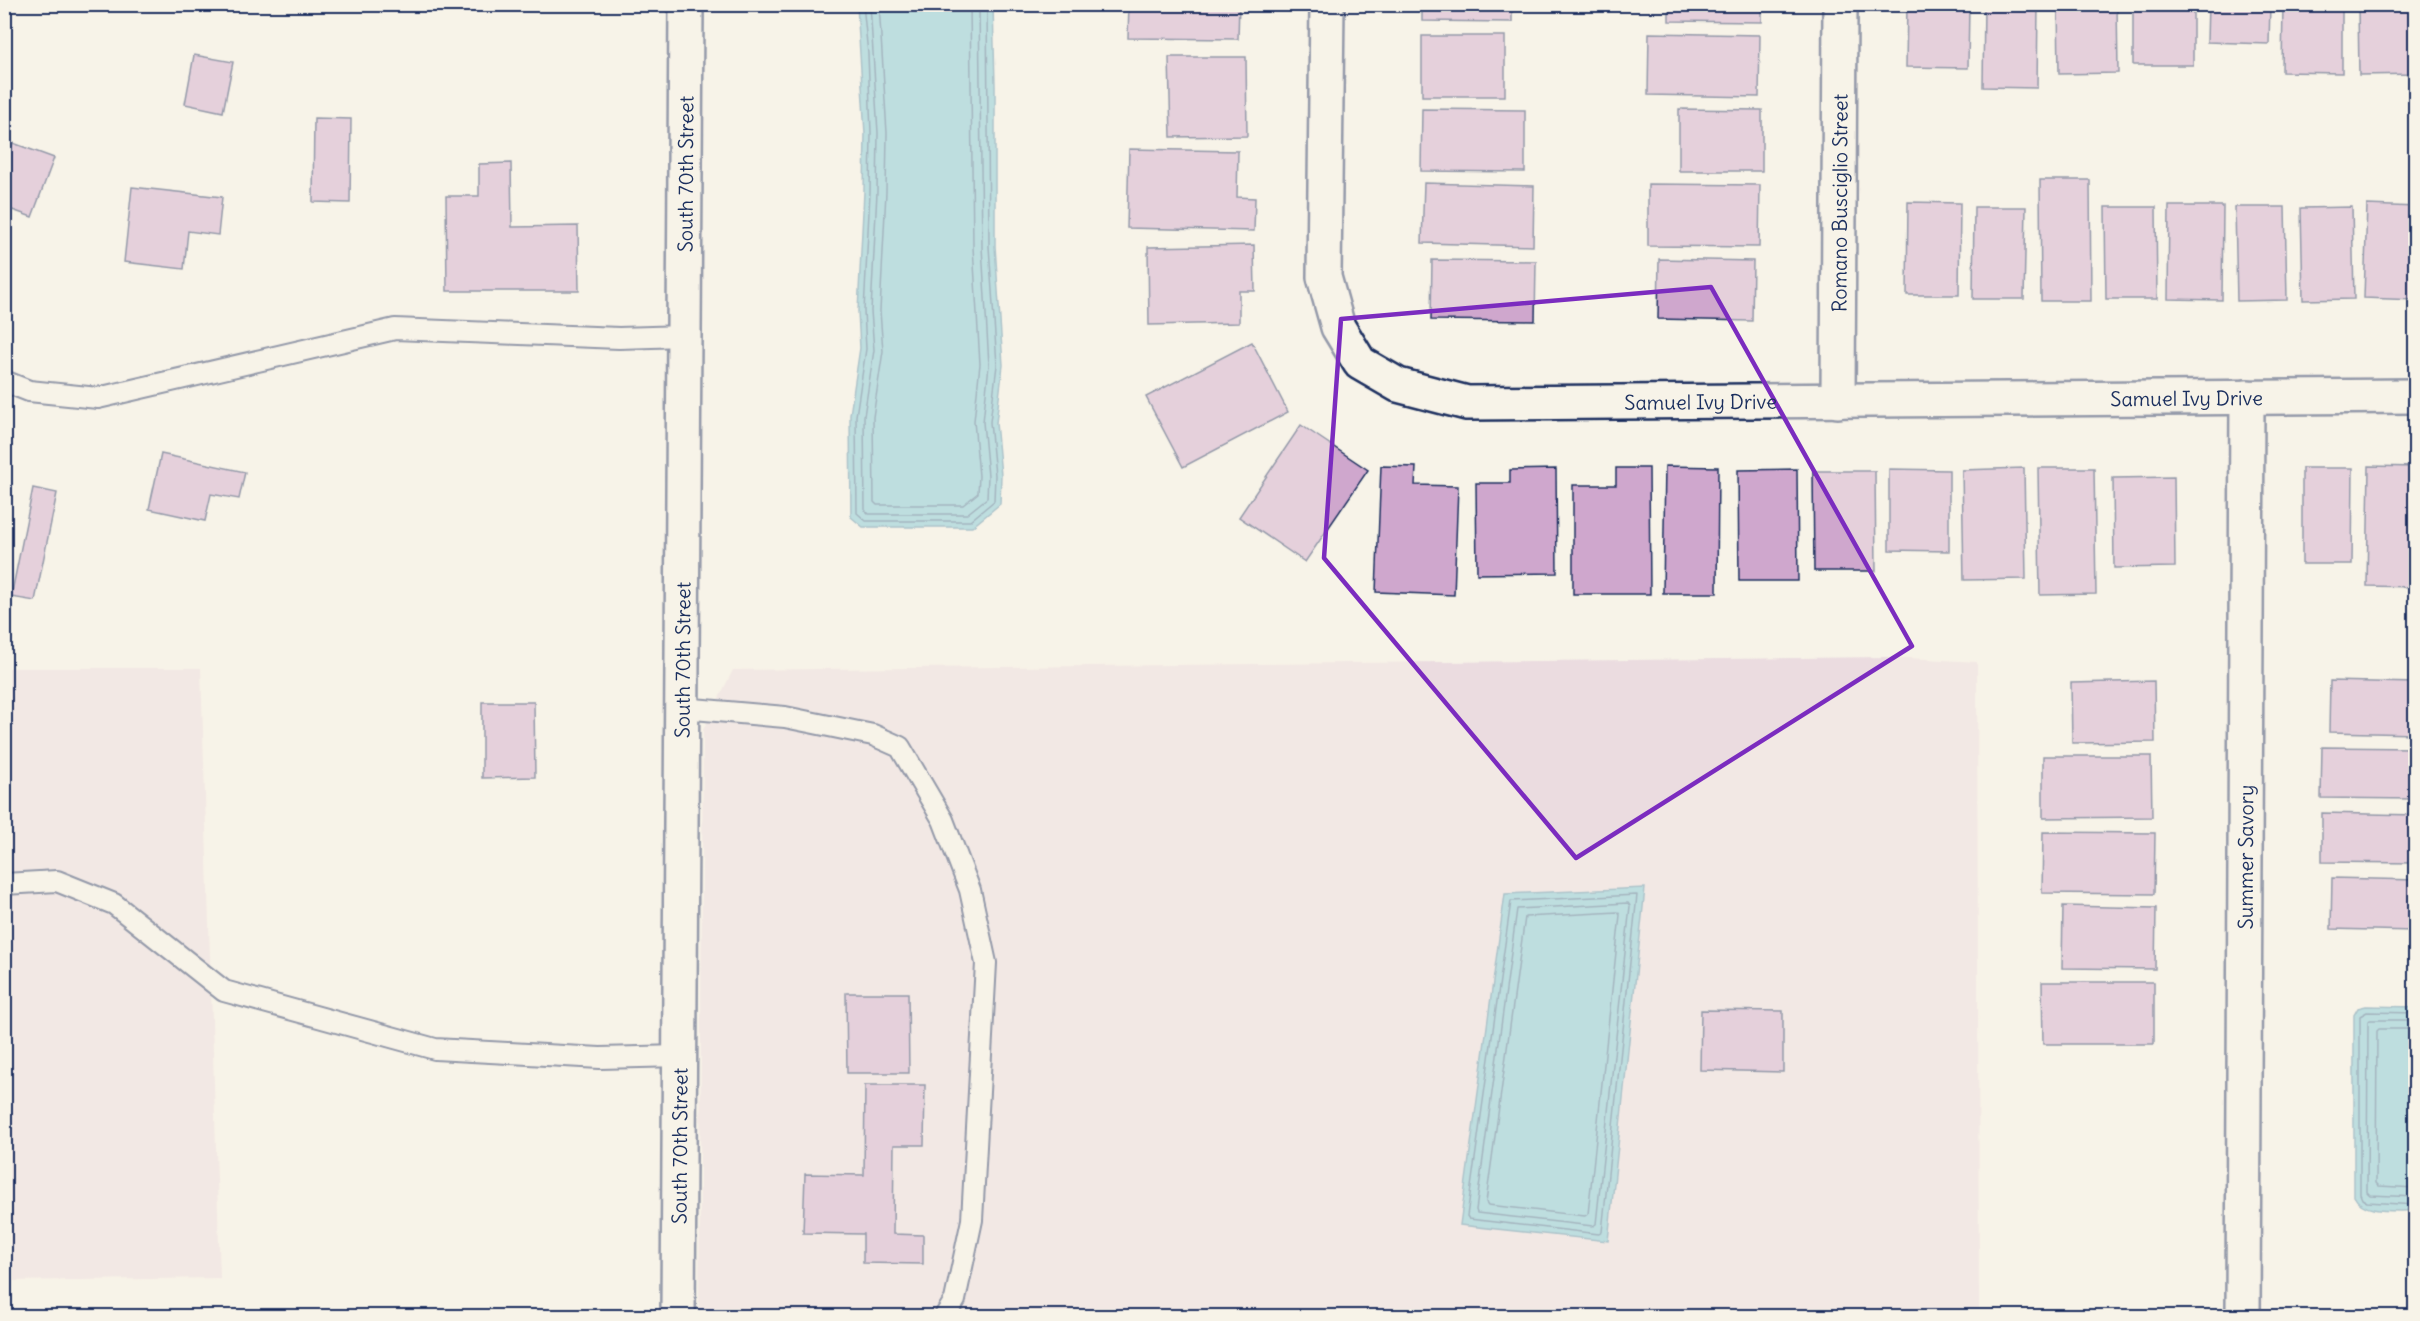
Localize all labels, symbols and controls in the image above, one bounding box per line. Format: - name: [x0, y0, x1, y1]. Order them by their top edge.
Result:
- street label: Romano Busciglio Street: [1826, 93, 1852, 312]
- street label: South 70th Street: [672, 95, 698, 252]
- street label: Samuel Ivy Drive: [2110, 385, 2263, 411]
- street label: Samuel Ivy Drive: [1624, 388, 1777, 414]
- street label: South 70th Street: [669, 581, 695, 738]
- street label: Summer Savory: [2232, 785, 2258, 929]
- street label: South 70th Street: [666, 1067, 692, 1224]

